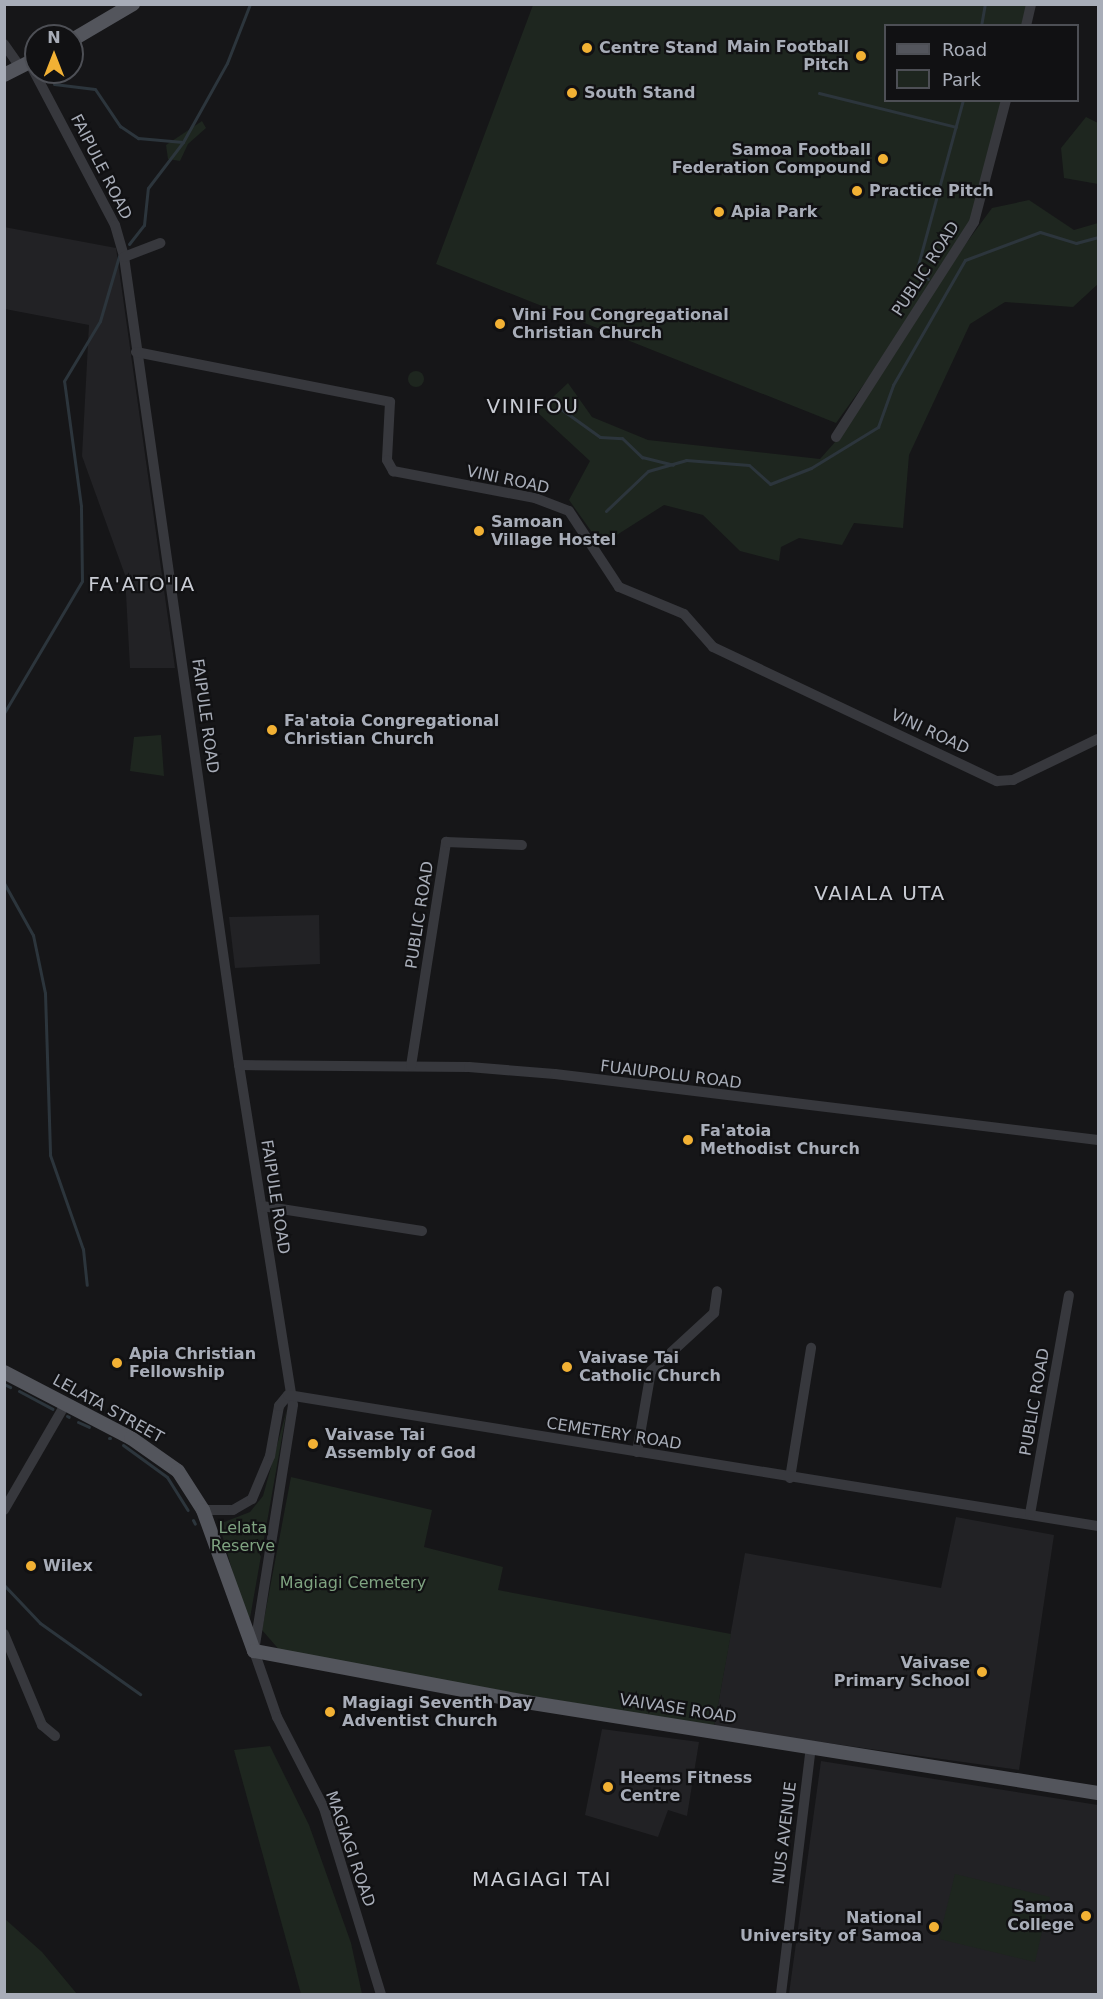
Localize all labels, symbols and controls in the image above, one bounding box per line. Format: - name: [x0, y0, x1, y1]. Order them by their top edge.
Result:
- north arrow: [24, 24, 84, 84]
- legend: [884, 24, 1079, 102]
- text: N: [47, 28, 61, 47]
- place label: Main Football Pitch: [727, 37, 849, 75]
- place label: Centre Stand: [599, 38, 718, 58]
- text: Road: [942, 39, 987, 60]
- marker: Centre Stand: [580, 41, 594, 55]
- marker: Main Football Pitch: [854, 49, 868, 63]
- text: Park: [942, 69, 981, 90]
- place label: South Stand: [584, 83, 695, 103]
- marker: South Stand: [565, 86, 579, 100]
- street label: FAIPULE ROAD: [66, 111, 136, 223]
- place label: Samoa Football Federation Compound: [672, 140, 871, 178]
- marker: Samoa Football Federation Compound: [876, 152, 890, 166]
- place label: Practice Pitch: [869, 181, 994, 201]
- marker: Practice Pitch: [850, 184, 864, 198]
- place label: Apia Park: [731, 202, 817, 222]
- marker: Apia Park: [712, 205, 726, 219]
- street label: PUBLIC ROAD: [888, 218, 964, 320]
- place label: Vini Fou Congregational Christian Church: [512, 305, 729, 343]
- marker: Vini Fou Congregational Christian Church: [493, 317, 507, 331]
- district label: VINIFOU: [487, 394, 579, 418]
- street label: VINI ROAD: [465, 462, 551, 498]
- place label: Samoan Village Hostel: [491, 512, 616, 550]
- marker: Samoan Village Hostel: [472, 524, 486, 538]
- district label: FA'ATO'IA: [88, 572, 196, 596]
- street label: FAIPULE ROAD: [187, 657, 223, 775]
- street label: VINI ROAD: [888, 706, 972, 758]
- place label: Fa'atoia Congregational Christian Church: [284, 711, 499, 749]
- marker: Fa'atoia Congregational Christian Church: [265, 723, 279, 737]
- street label: PUBLIC ROAD: [402, 860, 438, 970]
- district label: VAIALA UTA: [814, 881, 946, 905]
- street label: FUAIUPOLU ROAD: [599, 1057, 743, 1093]
- place label: Fa'atoia Methodist Church: [700, 1121, 860, 1159]
- marker: Fa'atoia Methodist Church: [681, 1133, 695, 1147]
- street label: FAIPULE ROAD: [256, 1138, 294, 1256]
- place label: Apia Christian Fellowship: [129, 1344, 256, 1382]
- street label: PUBLIC ROAD: [1016, 1347, 1054, 1457]
- place label: Vaivase Tai Catholic Church: [579, 1348, 721, 1386]
- marker: Apia Christian Fellowship: [110, 1356, 124, 1370]
- marker: Vaivase Tai Catholic Church: [560, 1360, 574, 1374]
- street label: LELATA STREET: [49, 1371, 167, 1447]
- street label: CEMETERY ROAD: [545, 1414, 683, 1454]
- place label: Vaivase Tai Assembly of God: [325, 1425, 476, 1463]
- marker: Vaivase Tai Assembly of God: [306, 1437, 320, 1451]
- park label: Lelata Reserve: [211, 1518, 275, 1556]
- place label: Wilex: [43, 1556, 93, 1576]
- marker: Wilex: [24, 1559, 38, 1573]
- park label: Magiagi Cemetery: [280, 1573, 426, 1593]
- place label: Vaivase Primary School: [834, 1653, 970, 1691]
- marker: Vaivase Primary School: [975, 1665, 989, 1679]
- street label: VAIVASE ROAD: [618, 1690, 738, 1728]
- place label: Magiagi Seventh Day Adventist Church: [342, 1693, 533, 1731]
- marker: Magiagi Seventh Day Adventist Church: [323, 1705, 337, 1719]
- place label: Heems Fitness Centre: [620, 1768, 752, 1806]
- marker: Heems Fitness Centre: [601, 1780, 615, 1794]
- street label: NUS AVENUE: [769, 1780, 801, 1886]
- street label: MAGIAGI ROAD: [321, 1789, 379, 1909]
- district label: MAGIAGI TAI: [472, 1867, 612, 1891]
- place label: Samoa College: [1007, 1897, 1074, 1935]
- place label: National University of Samoa: [740, 1908, 922, 1946]
- marker: Samoa College: [1079, 1909, 1093, 1923]
- marker: National University of Samoa: [927, 1920, 941, 1934]

